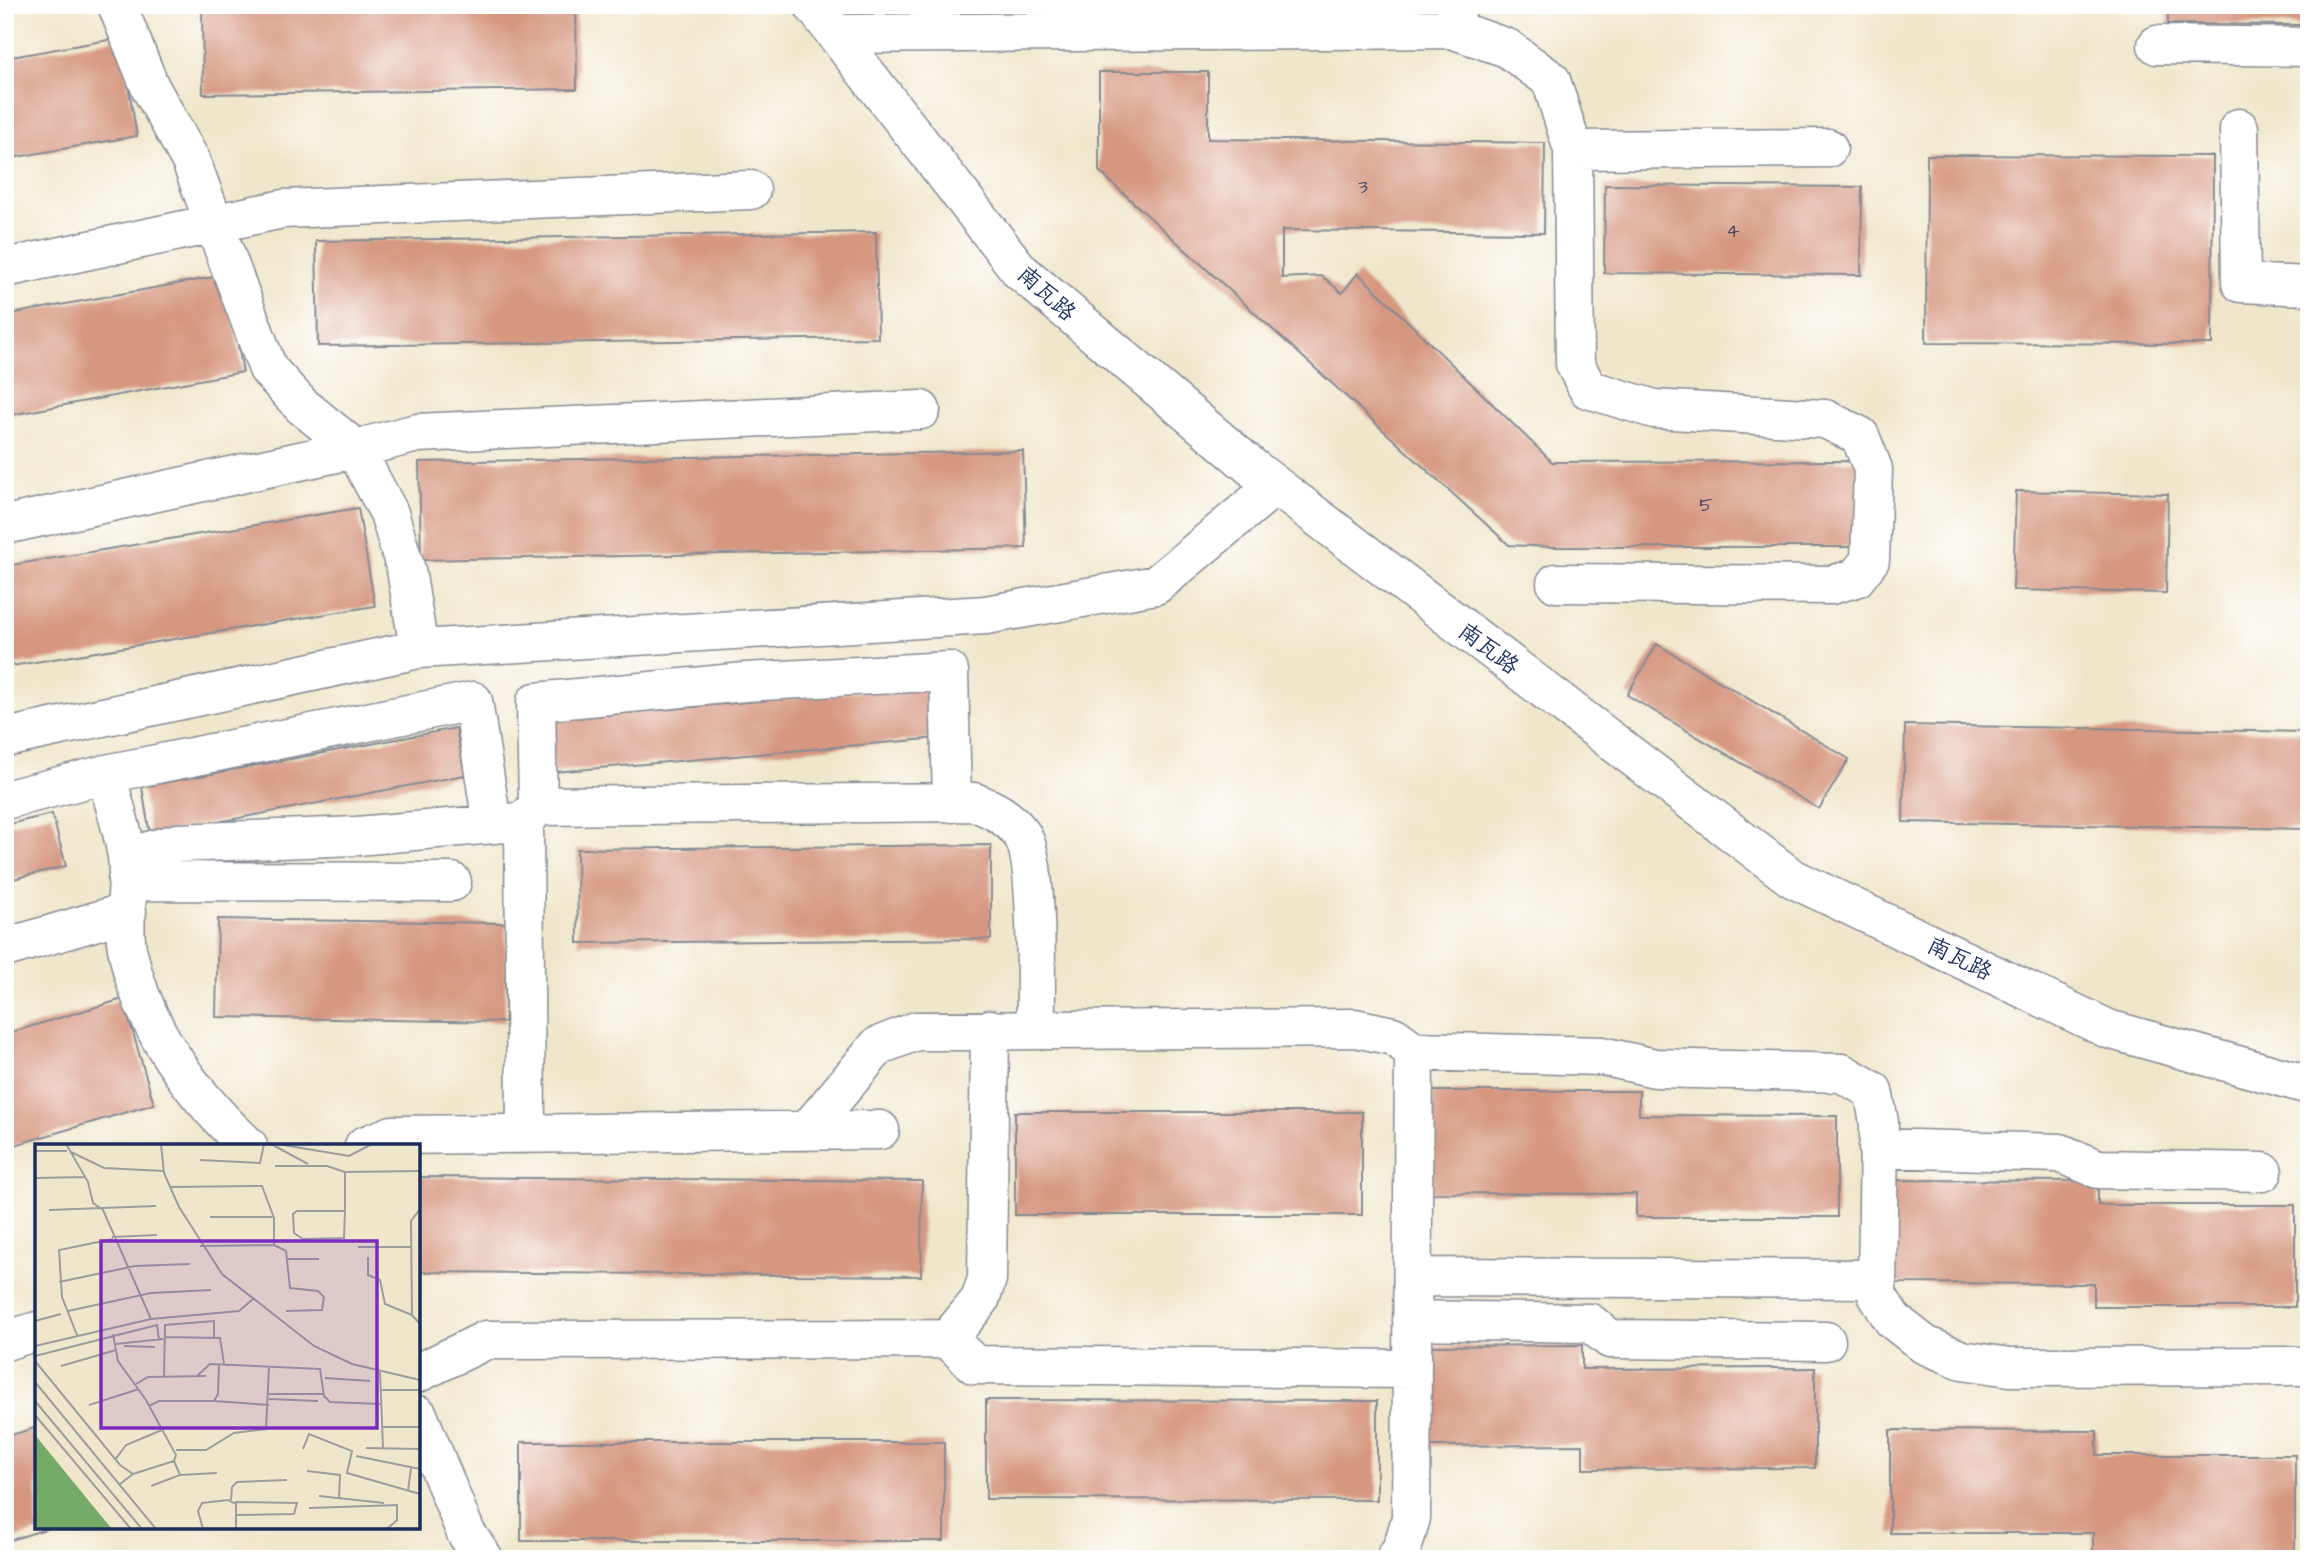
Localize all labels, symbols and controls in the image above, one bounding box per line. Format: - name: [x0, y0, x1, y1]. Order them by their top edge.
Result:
- house number: 3: [1358, 174, 1368, 201]
- house number: 4: [1727, 218, 1740, 245]
- street label: 南瓦路: [1010, 259, 1083, 329]
- house number: 5: [1699, 492, 1713, 519]
- street label: 南瓦路: [1451, 615, 1526, 682]
- street label: 南瓦路: [1922, 929, 1998, 988]
- inset map: [35, 1144, 420, 1529]

